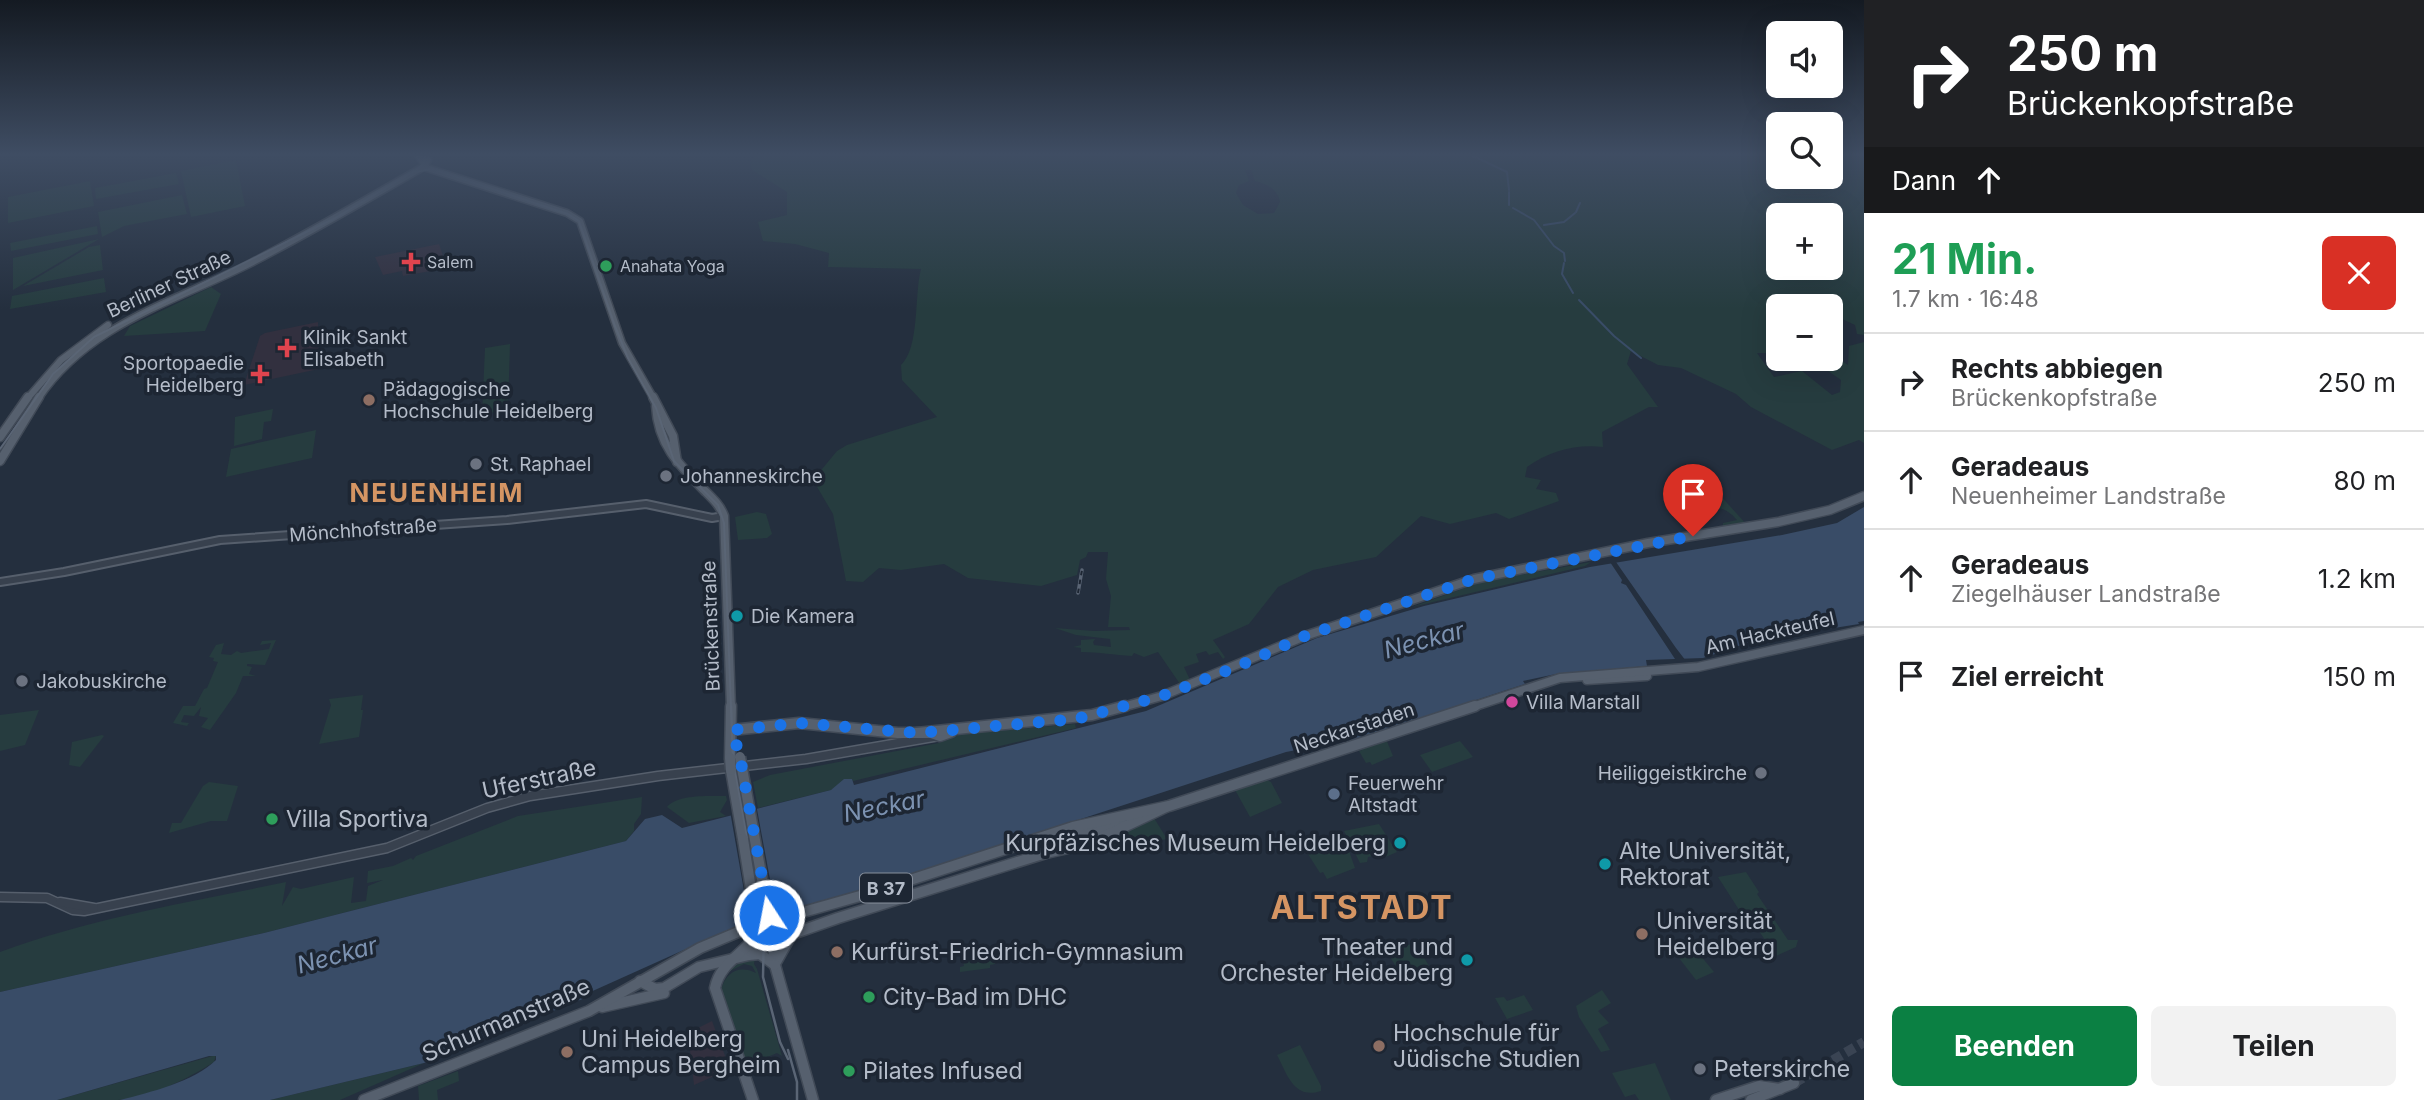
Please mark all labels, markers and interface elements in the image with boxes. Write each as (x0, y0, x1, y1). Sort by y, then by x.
map controls (1766, 21, 1843, 371)
button: sound (1766, 21, 1843, 98)
text: 250 m (2007, 24, 2159, 83)
icon: right (1892, 28, 1983, 119)
text: Brückenkopfstraße (2007, 84, 2294, 123)
button: search (1766, 112, 1843, 189)
icon: ahead (1970, 161, 2008, 199)
text: Dann (1892, 165, 1956, 196)
button: + (1766, 203, 1843, 280)
text: 21 Min. (1892, 233, 2037, 284)
button: close (2322, 236, 2396, 310)
street label: Berliner Straße (103, 245, 235, 323)
marker: Salem (401, 252, 421, 272)
place label: Salem (427, 252, 473, 272)
place label: Anahata Yoga (620, 256, 725, 276)
marker: Anahata Yoga (598, 258, 614, 274)
text: 1.7 km · 16:48 (1892, 285, 2039, 313)
button: − (1766, 294, 1843, 371)
place label: Klinik Sankt Elisabeth (303, 326, 407, 371)
marker: Klinik Sankt Elisabeth (277, 338, 297, 358)
place label: Sportopaedie Heidelberg (123, 352, 244, 397)
text: Rechts abbiegen (1951, 353, 2163, 384)
icon: right (1892, 363, 1930, 401)
marker: Sportopaedie Heidelberg (250, 364, 270, 384)
text: 250 m (2318, 367, 2396, 398)
place label: Pädagogische Hochschule Heidelberg (383, 378, 593, 423)
text: Brückenkopfstraße (1951, 384, 2157, 412)
marker: Pädagogische Hochschule Heidelberg (361, 392, 377, 408)
text: Geradeaus (1951, 451, 2089, 482)
place label: St. Raphael (490, 453, 591, 476)
marker: St. Raphael (468, 456, 484, 472)
icon: ahead (1892, 461, 1930, 499)
pin (1663, 464, 1723, 536)
place label: Johanneskirche (680, 465, 823, 488)
text: 80 m (2333, 465, 2396, 496)
marker: Johanneskirche (658, 468, 674, 484)
icon: arrive (1674, 475, 1712, 513)
district label: NEUENHEIM (350, 477, 525, 508)
text: Neuenheimer Landstraße (1951, 482, 2226, 510)
street label: Mönchhofstraße (288, 513, 438, 547)
text: Geradeaus (1951, 549, 2089, 580)
icon: ahead (1892, 559, 1930, 597)
street label: Brückenstraße (697, 560, 725, 692)
text: 1.2 km (2318, 563, 2396, 594)
text: Ziegelhäuser Landstraße (1951, 580, 2221, 608)
place label: Die Kamera (751, 605, 855, 628)
street label: Am Hackteufel (1703, 607, 1837, 659)
marker: Die Kamera (729, 608, 745, 624)
water label: Neckar (1381, 615, 1468, 665)
icon: arrive (1892, 657, 1930, 695)
text: Ziel erreicht (1951, 661, 2104, 692)
text: 150 m (2323, 661, 2396, 692)
place label: Jakobuskirche (36, 670, 167, 693)
marker: Jakobuskirche (14, 673, 30, 689)
place label: Villa Marstall (1526, 691, 1640, 714)
marker: Villa Marstall (1504, 694, 1520, 710)
street label: Neckarstaden (1291, 698, 1417, 758)
street label: Uferstraße (479, 753, 599, 805)
place label: Heiliggeistkirche (1598, 762, 1747, 785)
marker: Heiliggeistkirche (1753, 765, 1769, 781)
place label: Feuerwehr Altstadt (1348, 772, 1444, 817)
water label: Neckar (841, 784, 928, 828)
marker: Feuerwehr Altstadt (1326, 786, 1342, 802)
place label: Villa Sportiva (286, 805, 428, 833)
marker: Villa Sportiva (264, 811, 280, 827)
place label: Kurpfäzisches Museum Heidelberg (1005, 829, 1386, 857)
marker: Kurpfäzisches Museum Heidelberg (1392, 835, 1408, 851)
place label: Alte Universität, Rektorat (1619, 837, 1791, 891)
marker: Alte Universität, Rektorat (1597, 856, 1613, 872)
road number: B 37 (860, 874, 912, 903)
position arrow (732, 878, 806, 952)
district label: ALTSTADT (1270, 888, 1454, 927)
place label: Universität Heidelberg (1656, 907, 1775, 961)
marker: Universität Heidelberg (1634, 926, 1650, 942)
water label: Neckar (294, 930, 381, 980)
place label: Theater und Orchester Heidelberg (1220, 933, 1453, 987)
place label: Kurfürst-Friedrich-Gymnasium (851, 938, 1184, 966)
marker: Kurfürst-Friedrich-Gymnasium (829, 944, 845, 960)
marker: Theater und Orchester Heidelberg (1459, 952, 1475, 968)
street label: Schurmanstraße (418, 972, 594, 1068)
place label: City-Bad im DHC (883, 983, 1067, 1011)
marker: City-Bad im DHC (861, 989, 877, 1005)
button: Beenden (1892, 1006, 2137, 1086)
button: Teilen (2151, 1006, 2396, 1086)
place label: Hochschule für Jüdische Studien (1393, 1019, 1581, 1073)
place label: Uni Heidelberg Campus Bergheim (581, 1025, 781, 1079)
marker: Hochschule für Jüdische Studien (1371, 1038, 1387, 1054)
marker: Uni Heidelberg Campus Bergheim (559, 1044, 575, 1060)
place label: Peterskirche (1714, 1055, 1850, 1083)
place label: Pilates Infused (863, 1057, 1023, 1085)
marker: Peterskirche (1692, 1061, 1708, 1077)
marker: Pilates Infused (841, 1063, 857, 1079)

